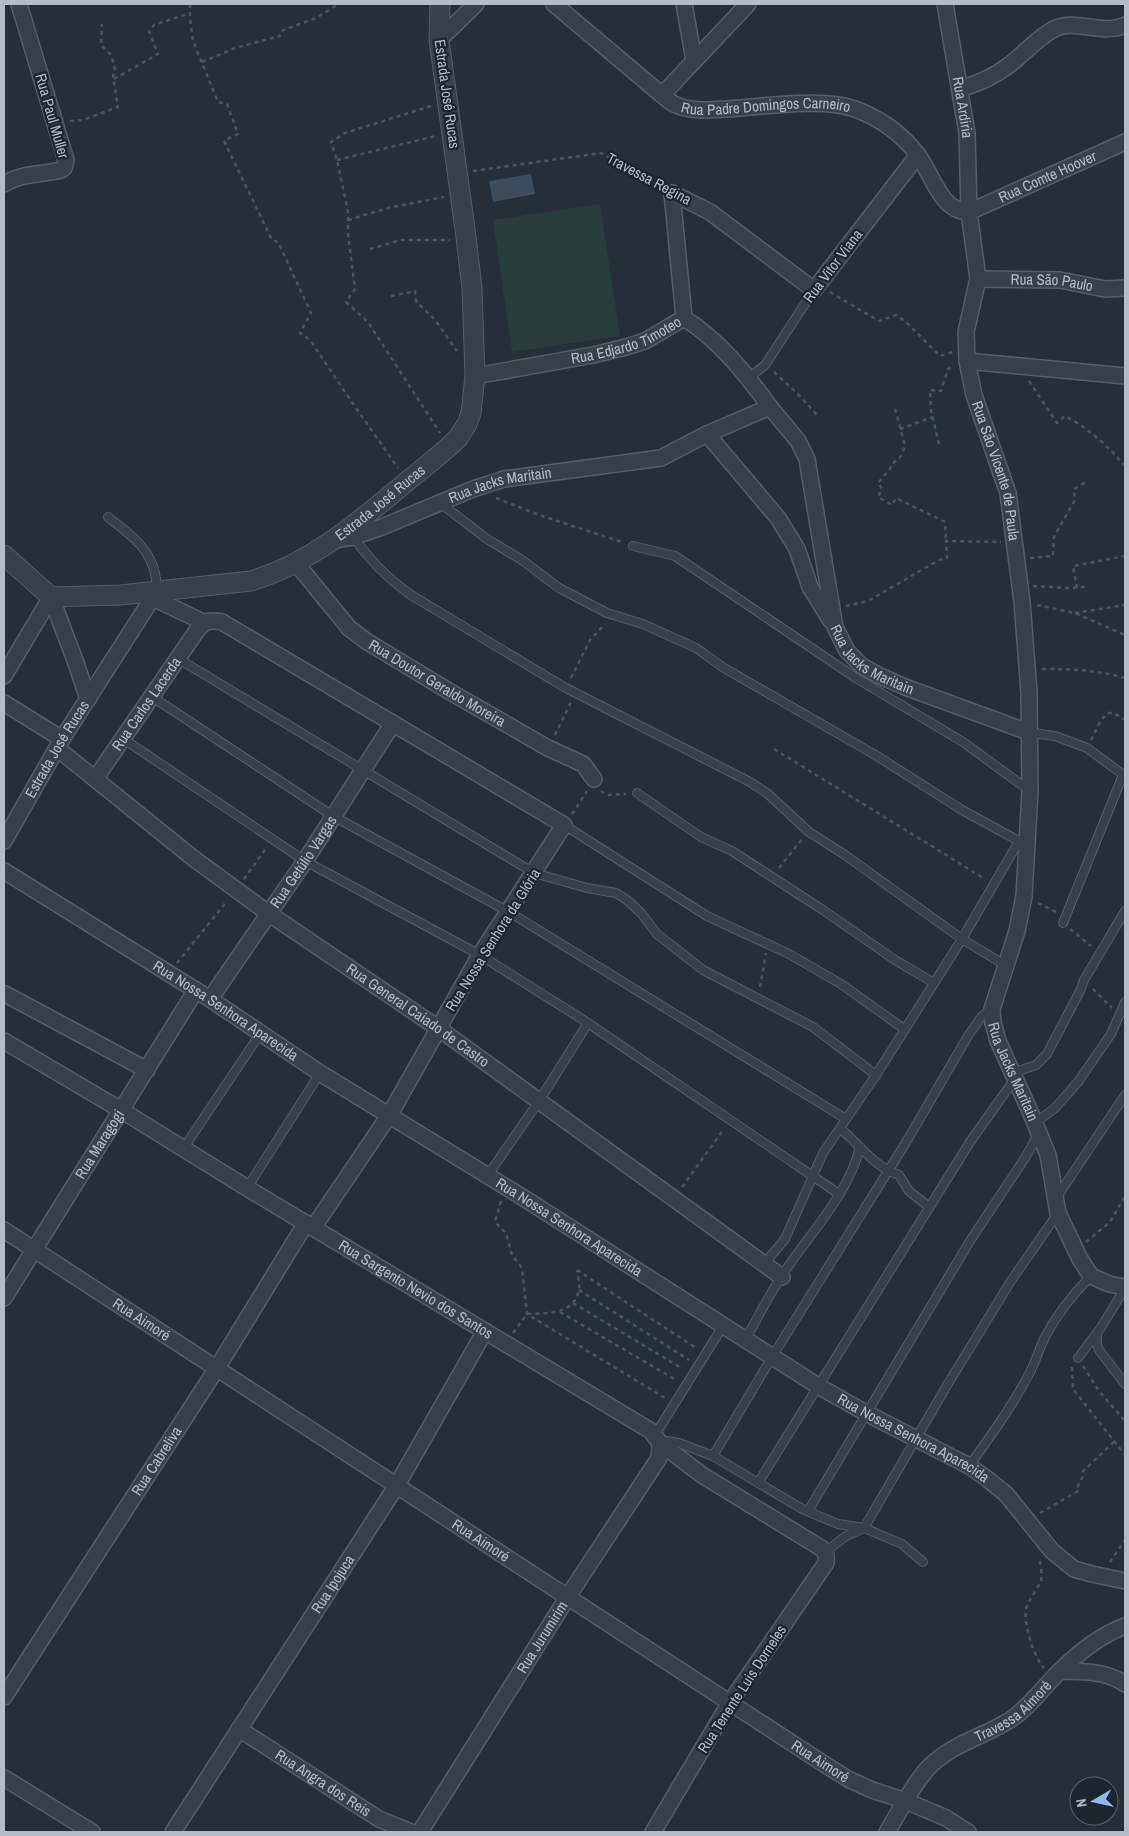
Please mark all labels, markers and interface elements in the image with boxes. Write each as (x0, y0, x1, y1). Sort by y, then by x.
street label: Estrada José Rucas (429, 38, 466, 150)
street label: Rua Paul Muller (30, 71, 75, 161)
street label: Rua Ardiria (948, 75, 978, 139)
street label: Rua Padre Domingos Carneiro (679, 92, 853, 120)
street label: Rua Comte Hoover (995, 145, 1100, 207)
street label: Travessa Regina (603, 147, 695, 210)
street label: Rua Vitor Viana (798, 224, 867, 307)
street label: Rua São Paulo (1010, 268, 1095, 296)
street label: Rua Edjardo Timoteo (569, 311, 685, 369)
street label: Rua São Vicente de Paula (967, 398, 1025, 542)
street label: Estrada José Rucas (331, 460, 429, 545)
street label: Rua Jacks Maritain (445, 462, 553, 508)
street label: Rua Jacks Maritain (825, 621, 917, 699)
street label: Rua Doutor Geraldo Moreira (365, 634, 510, 732)
street label: Rua Carlos Lacerda (106, 653, 186, 755)
street label: Estrada José Rucas (20, 696, 94, 802)
street label: Rua Getúlio Vargas (265, 811, 341, 912)
street label: Rua Nossa Senhora da Glória (440, 864, 545, 1015)
street label: Rua Nossa Senhora Aparecida (149, 955, 303, 1066)
street label: Rua General Caiado de Castro (342, 958, 494, 1072)
street label: Rua Jacks Maritain (983, 1020, 1044, 1124)
street label: Rua Maragogi (70, 1105, 129, 1183)
street label: Rua Nossa Senhora Aparecida (492, 1172, 647, 1281)
street label: Rua Sargento Nevio dos Santos (335, 1235, 497, 1344)
street label: Rua Aimoré (109, 1293, 175, 1346)
street label: Rua Nossa Senhora Aparecida (834, 1388, 994, 1487)
street label: Rua Cabreliva (126, 1422, 187, 1500)
street label: Rua Aimoré (448, 1514, 514, 1567)
street label: Rua Ipojuca (306, 1550, 359, 1617)
street label: Rua Jurumirim (511, 1597, 572, 1677)
street label: Rua Tenente Luis Dorneles (692, 1621, 791, 1757)
street label: Travessa Aimoré (971, 1675, 1056, 1747)
street label: Rua Aimoré (788, 1735, 854, 1787)
street label: Rua Angra dos Reis (271, 1744, 375, 1821)
north arrow (1069, 1776, 1119, 1826)
text: N (1072, 1798, 1091, 1809)

